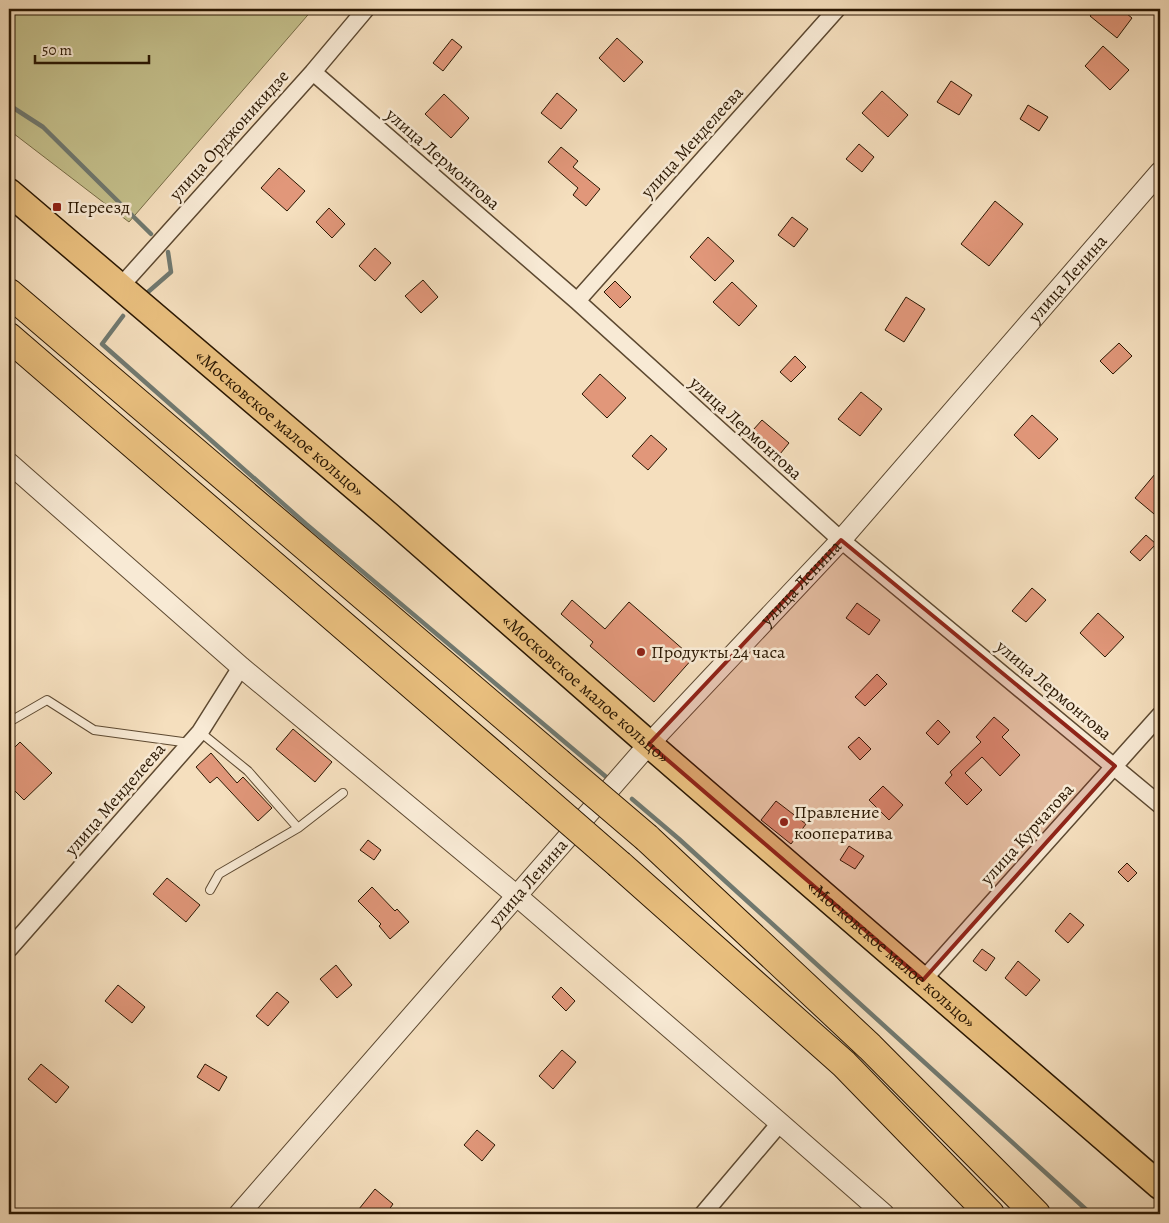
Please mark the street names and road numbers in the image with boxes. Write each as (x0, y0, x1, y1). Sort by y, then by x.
street label: улица Орджоникидзе (163, 64, 294, 206)
street label: улица Менделеева (635, 81, 749, 204)
street label: улица Лермонтова (380, 102, 506, 216)
street label: улица Ленина (1022, 229, 1113, 328)
street label: «Московское малое кольцо» (190, 344, 370, 502)
street label: улица Лермонтова (684, 370, 808, 486)
street label: улица Ленина (754, 534, 847, 631)
street label: «Московское малое кольцо» (497, 608, 675, 769)
street label: улица Лермонтова (990, 634, 1117, 746)
street label: улица Менделеева (59, 737, 171, 861)
street label: улица Курчатова (974, 778, 1080, 891)
street label: улица Ленина (483, 833, 574, 932)
street label: «Московское малое кольцо» (802, 874, 981, 1034)

